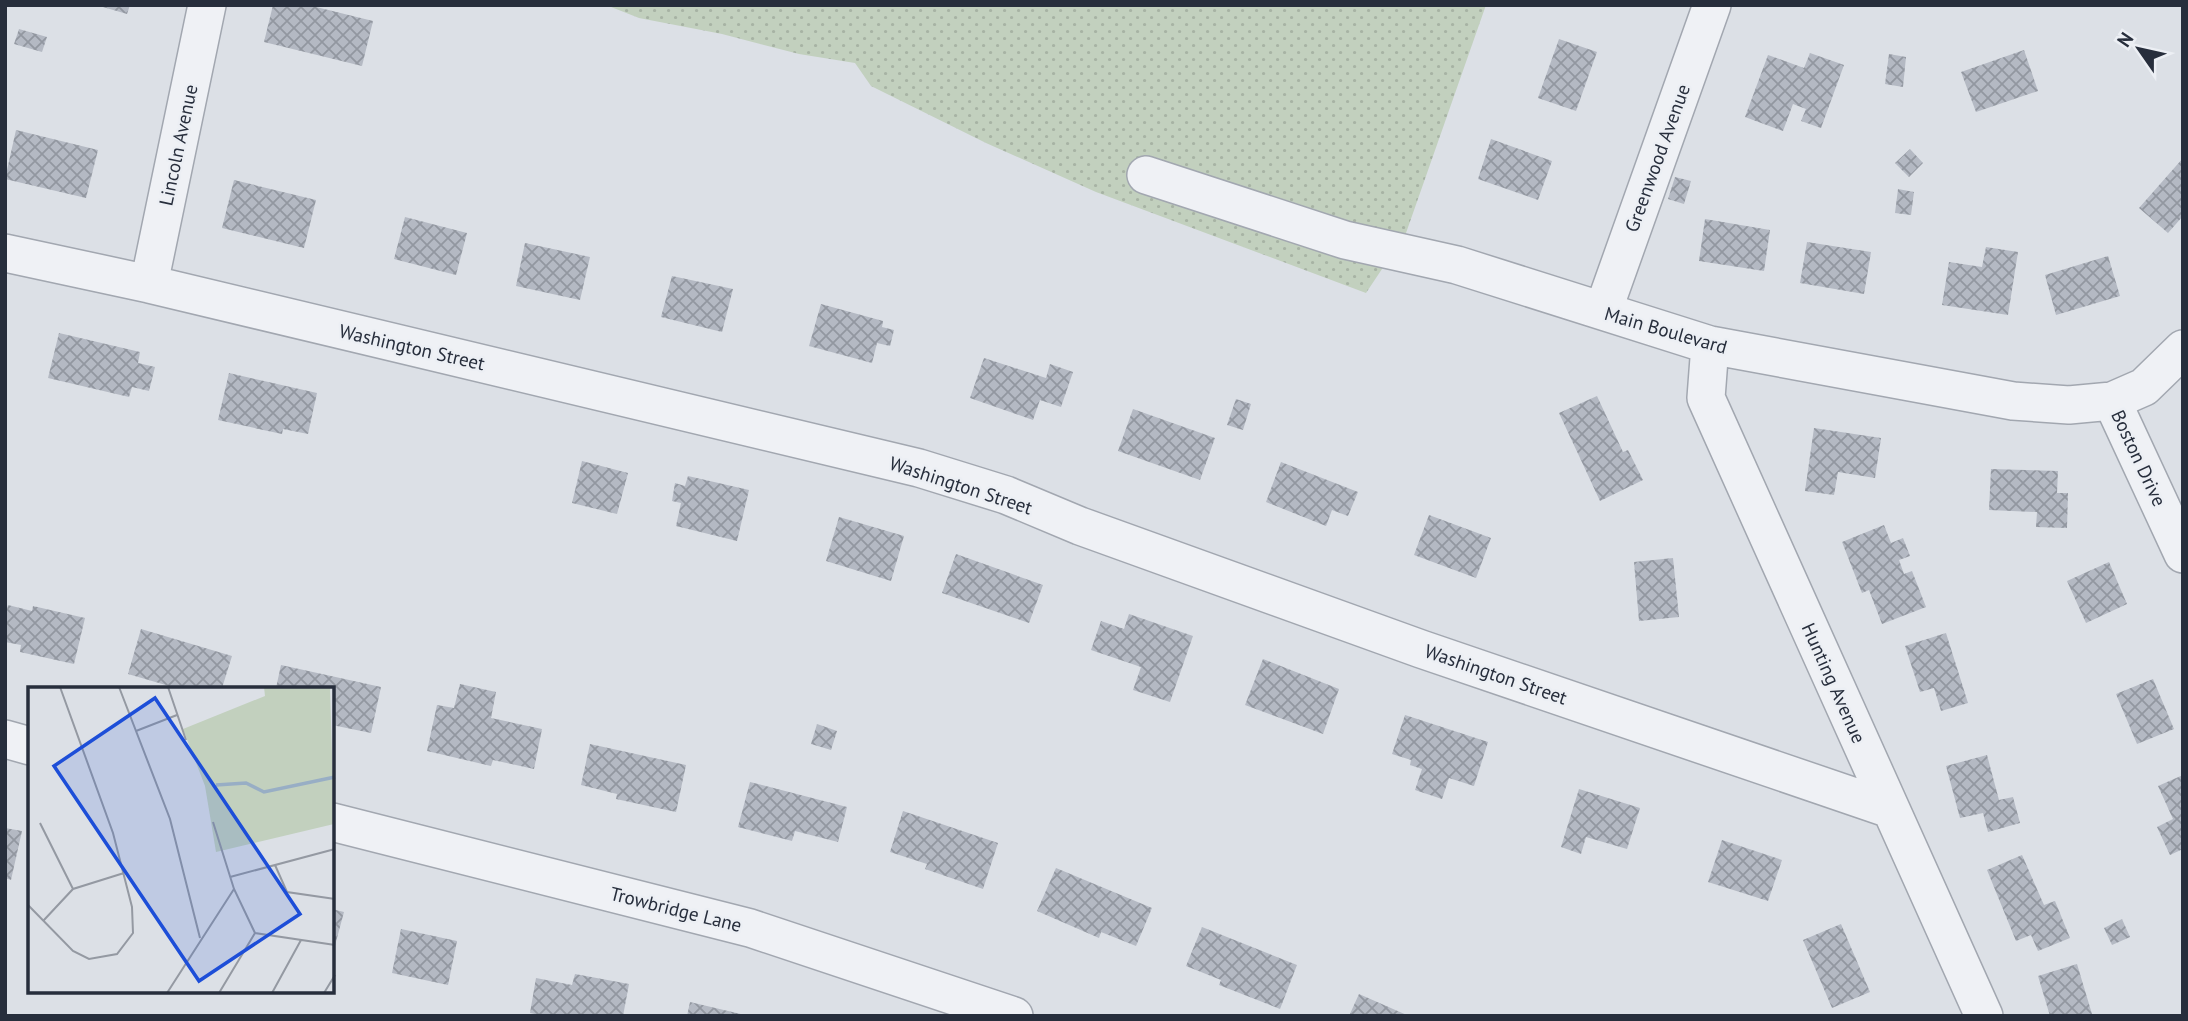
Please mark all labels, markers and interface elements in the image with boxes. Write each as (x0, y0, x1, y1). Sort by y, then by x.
north arrow (2104, 14, 2174, 84)
text: N (2111, 28, 2138, 51)
street label: Greenwood Avenue (1619, 81, 1695, 235)
street label: Lincoln Avenue (153, 82, 203, 208)
street label: Main Boulevard (1602, 301, 1730, 359)
street label: Washington Street (337, 319, 488, 376)
street label: Boston Drive (2106, 406, 2172, 510)
street label: Washington Street (886, 451, 1036, 520)
street label: Hunting Avenue (1797, 619, 1871, 747)
street label: Washington Street (1422, 638, 1571, 710)
inset map (28, 687, 334, 993)
street label: Trowbridge Lane (608, 881, 744, 937)

